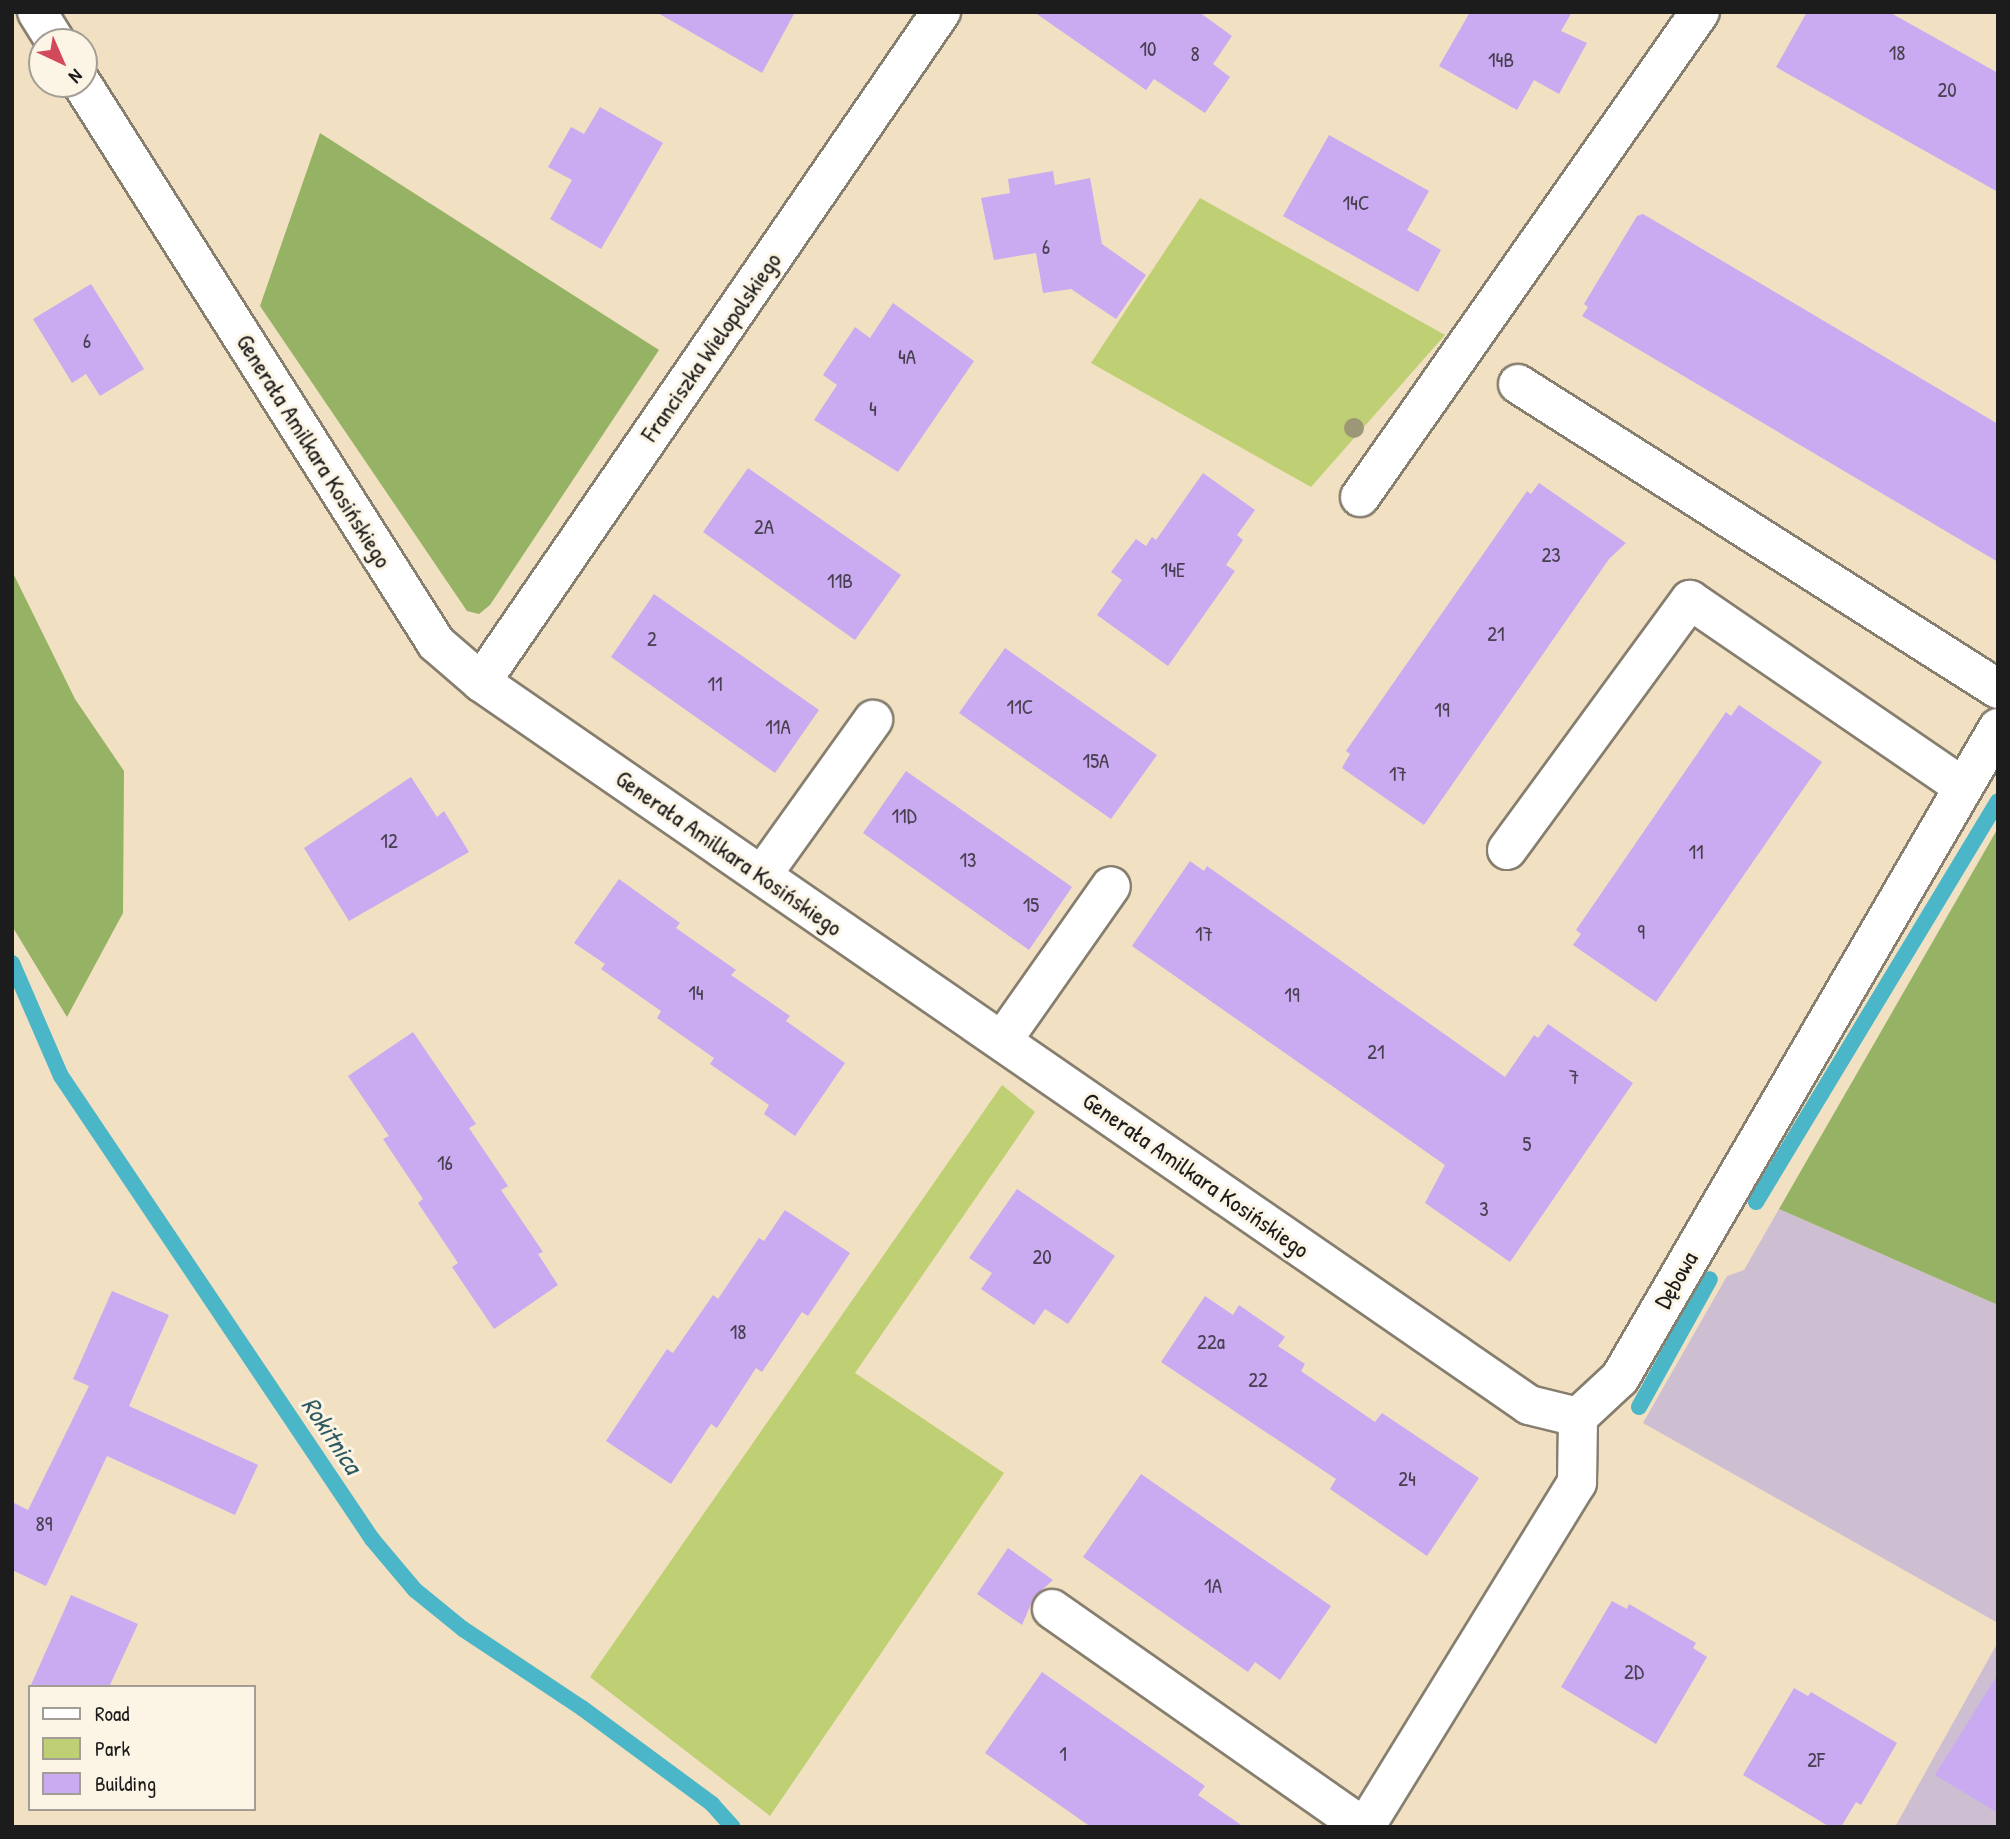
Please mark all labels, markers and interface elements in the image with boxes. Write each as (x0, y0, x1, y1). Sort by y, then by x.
north arrow (28, 28, 98, 98)
house number: 10 (1139, 36, 1157, 62)
house number: 18 (1889, 40, 1905, 66)
house number: 8 (1190, 41, 1200, 67)
house number: 14B (1488, 47, 1514, 73)
text: N (64, 64, 89, 90)
house number: 20 (1937, 77, 1957, 103)
house number: 14C (1342, 190, 1370, 216)
house number: 6 (1042, 234, 1050, 260)
street label: Franciszka Wielopolskiego (635, 247, 787, 447)
house number: 6 (83, 328, 91, 354)
street label: Generała Amilkara Kosińskiego (230, 329, 398, 573)
house number: 4A (898, 344, 916, 370)
house number: 4 (869, 396, 877, 422)
house number: 2A (754, 514, 774, 540)
house number: 23 (1541, 542, 1561, 568)
house number: 14E (1161, 557, 1185, 583)
house number: 11B (827, 568, 853, 594)
house number: 21 (1487, 621, 1505, 647)
house number: 2 (647, 626, 657, 652)
house number: 11 (707, 671, 723, 697)
house number: 11C (1007, 694, 1033, 720)
house number: 19 (1434, 697, 1450, 723)
house number: 11A (765, 714, 791, 740)
house number: 15A (1083, 748, 1109, 774)
house number: 17 (1389, 761, 1407, 787)
street label: Generała Amilkara Kosińskiego (610, 764, 848, 942)
house number: 11D (891, 803, 917, 829)
house number: 12 (380, 828, 398, 854)
house number: 11 (1688, 839, 1704, 865)
house number: 13 (959, 847, 977, 873)
house number: 15 (1023, 892, 1039, 918)
house number: 9 (1637, 919, 1645, 945)
house number: 17 (1195, 921, 1213, 947)
house number: 14 (688, 980, 704, 1006)
house number: 19 (1284, 982, 1300, 1008)
house number: 21 (1367, 1039, 1385, 1065)
house number: 7 (1569, 1064, 1579, 1090)
street label: Generała Amilkara Kosińskiego (1077, 1086, 1315, 1264)
house number: 5 (1523, 1131, 1531, 1157)
house number: 16 (437, 1150, 453, 1176)
house number: 3 (1479, 1196, 1489, 1222)
house number: 20 (1032, 1244, 1052, 1270)
street label: Dębowa (1648, 1246, 1704, 1314)
house number: 18 (730, 1319, 746, 1345)
house number: 22a (1197, 1329, 1225, 1355)
house number: 22 (1248, 1367, 1268, 1393)
water label: Rokitnica (295, 1391, 369, 1479)
house number: 24 (1398, 1466, 1416, 1492)
house number: 89 (36, 1511, 52, 1537)
house number: 1A (1204, 1573, 1222, 1599)
house number: 2D (1624, 1659, 1644, 1685)
legend (28, 1685, 256, 1811)
text: Road (95, 1699, 129, 1728)
text: Park (95, 1734, 130, 1763)
house number: 1 (1059, 1741, 1067, 1767)
house number: 2F (1807, 1747, 1825, 1773)
text: Building (95, 1769, 156, 1798)

